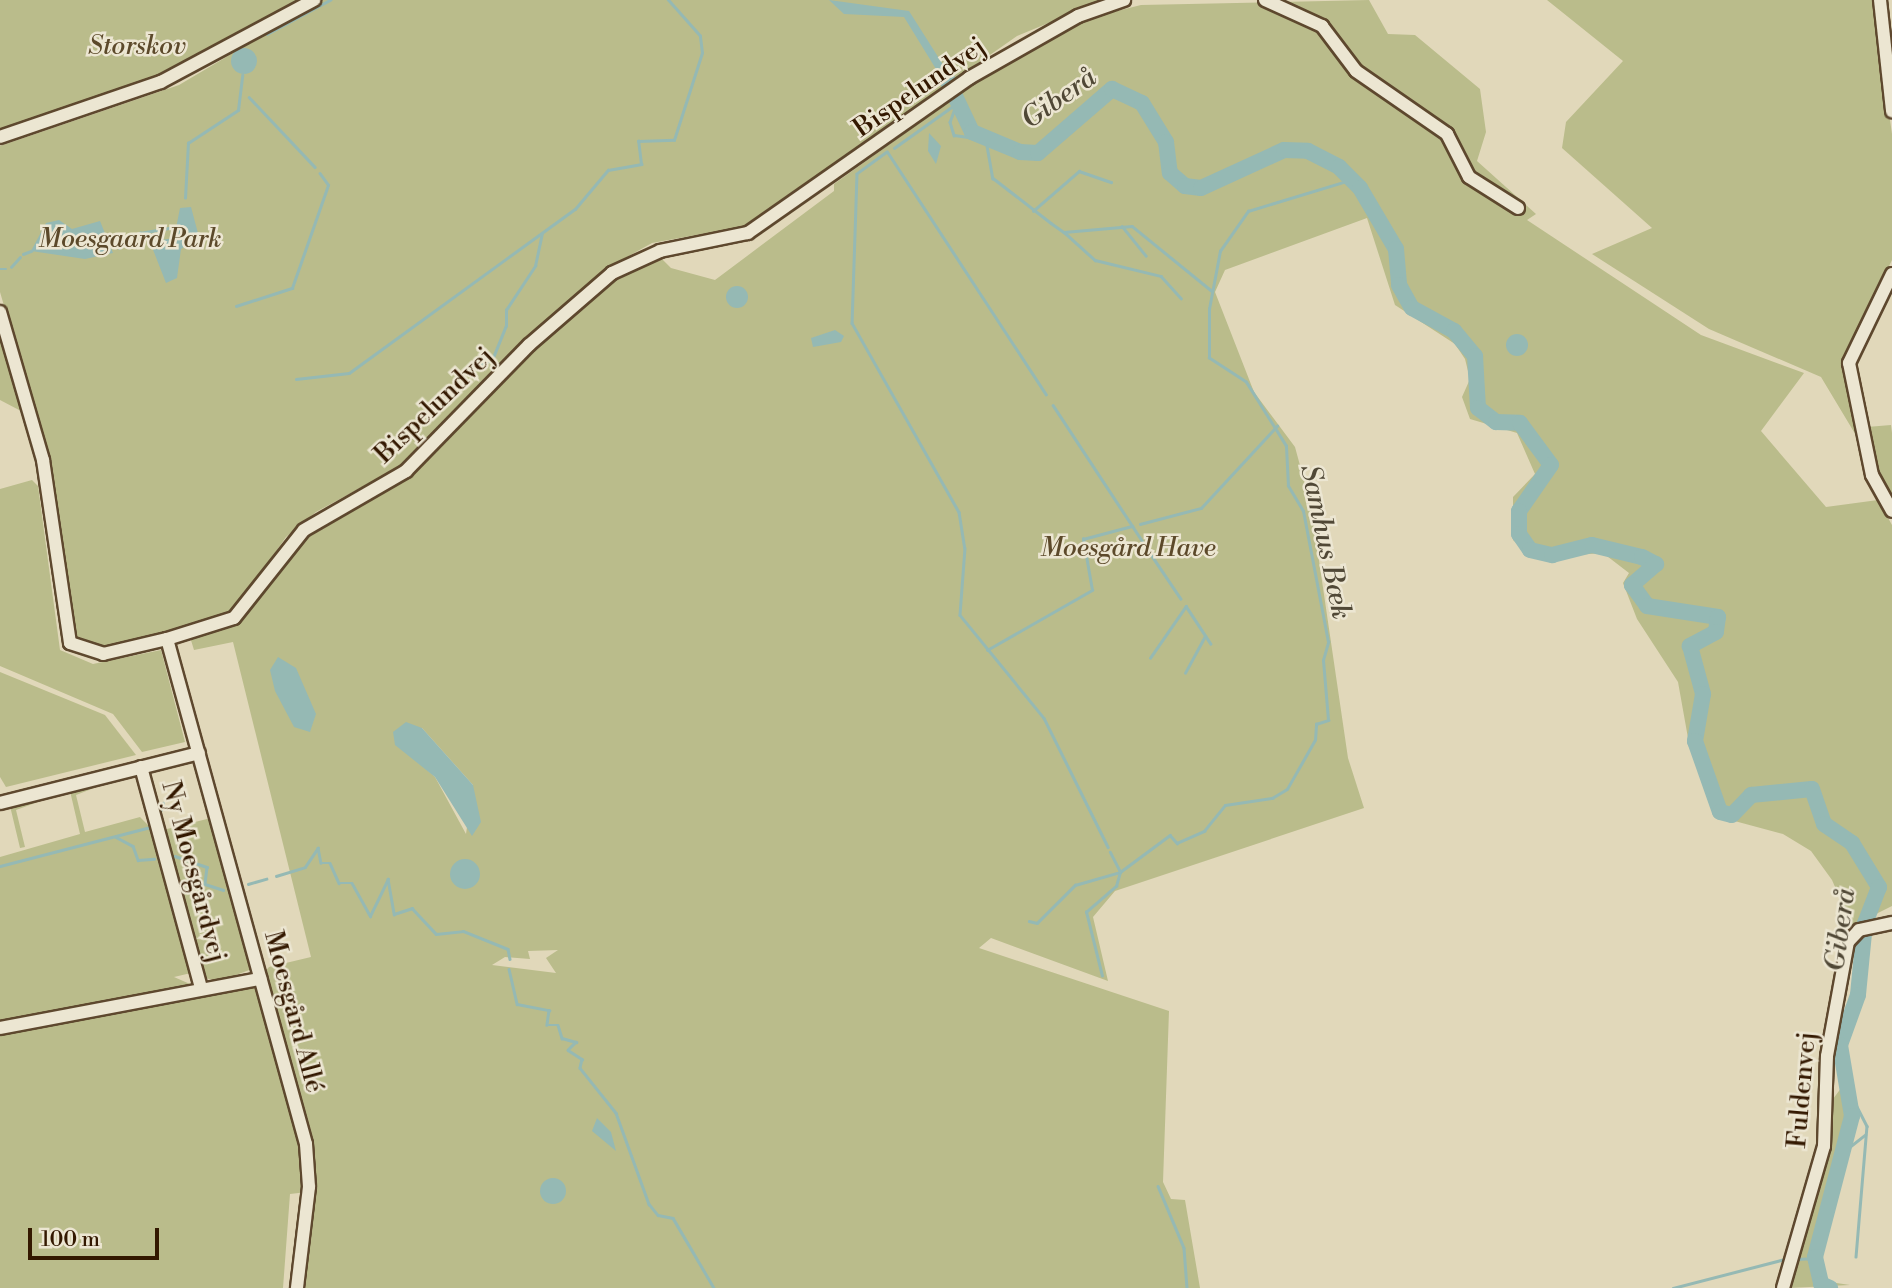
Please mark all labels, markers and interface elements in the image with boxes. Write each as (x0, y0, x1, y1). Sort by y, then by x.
park label: Storskov (88, 31, 186, 63)
street label: Bispelundvej (848, 31, 992, 145)
water label: Giberå (1015, 61, 1103, 137)
park label: Moesgaard Park (38, 224, 222, 256)
street label: Bispelundvej (369, 341, 501, 471)
water label: Samhus Bæk (1292, 462, 1358, 622)
park label: Moesgård Have (1040, 533, 1216, 565)
street label: Ny Moesgårdvej (154, 778, 232, 966)
water label: Giberå (1819, 886, 1863, 974)
street label: Moesgård Allé (256, 928, 330, 1096)
street label: Fuldenvej (1782, 1030, 1824, 1150)
scale bar (32, 1214, 163, 1258)
text: 100 m (41, 1227, 100, 1253)

